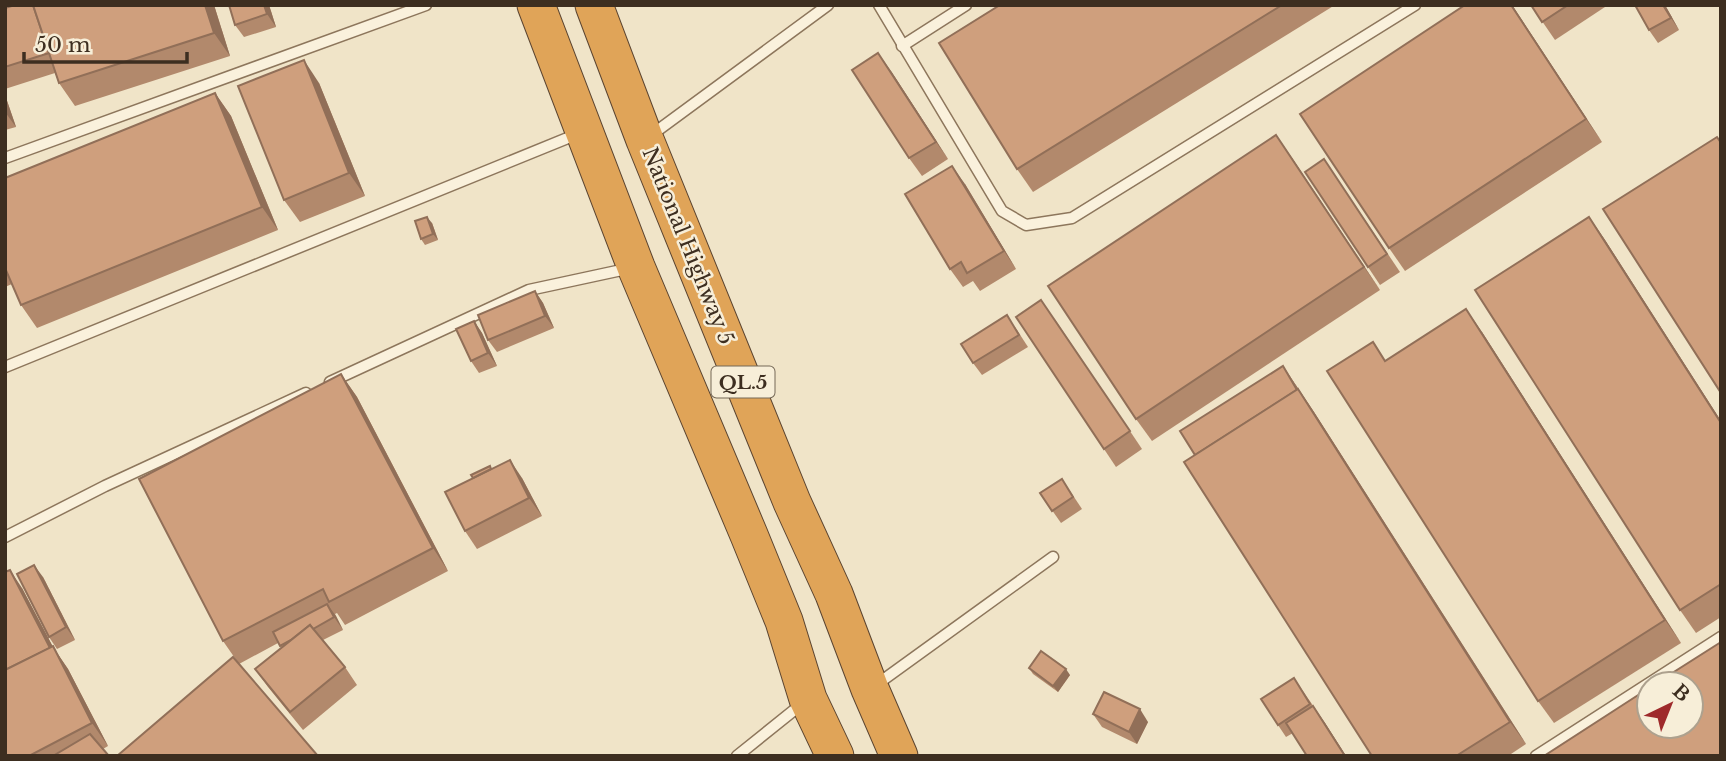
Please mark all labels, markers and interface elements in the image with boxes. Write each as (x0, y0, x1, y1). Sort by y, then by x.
scale bar (24, 21, 187, 65)
text: 50 m (35, 32, 91, 58)
street label: National Highway 5 (637, 144, 739, 348)
road number: QL.5 (712, 366, 774, 398)
north arrow (1635, 670, 1705, 740)
text: B (1668, 679, 1695, 707)

